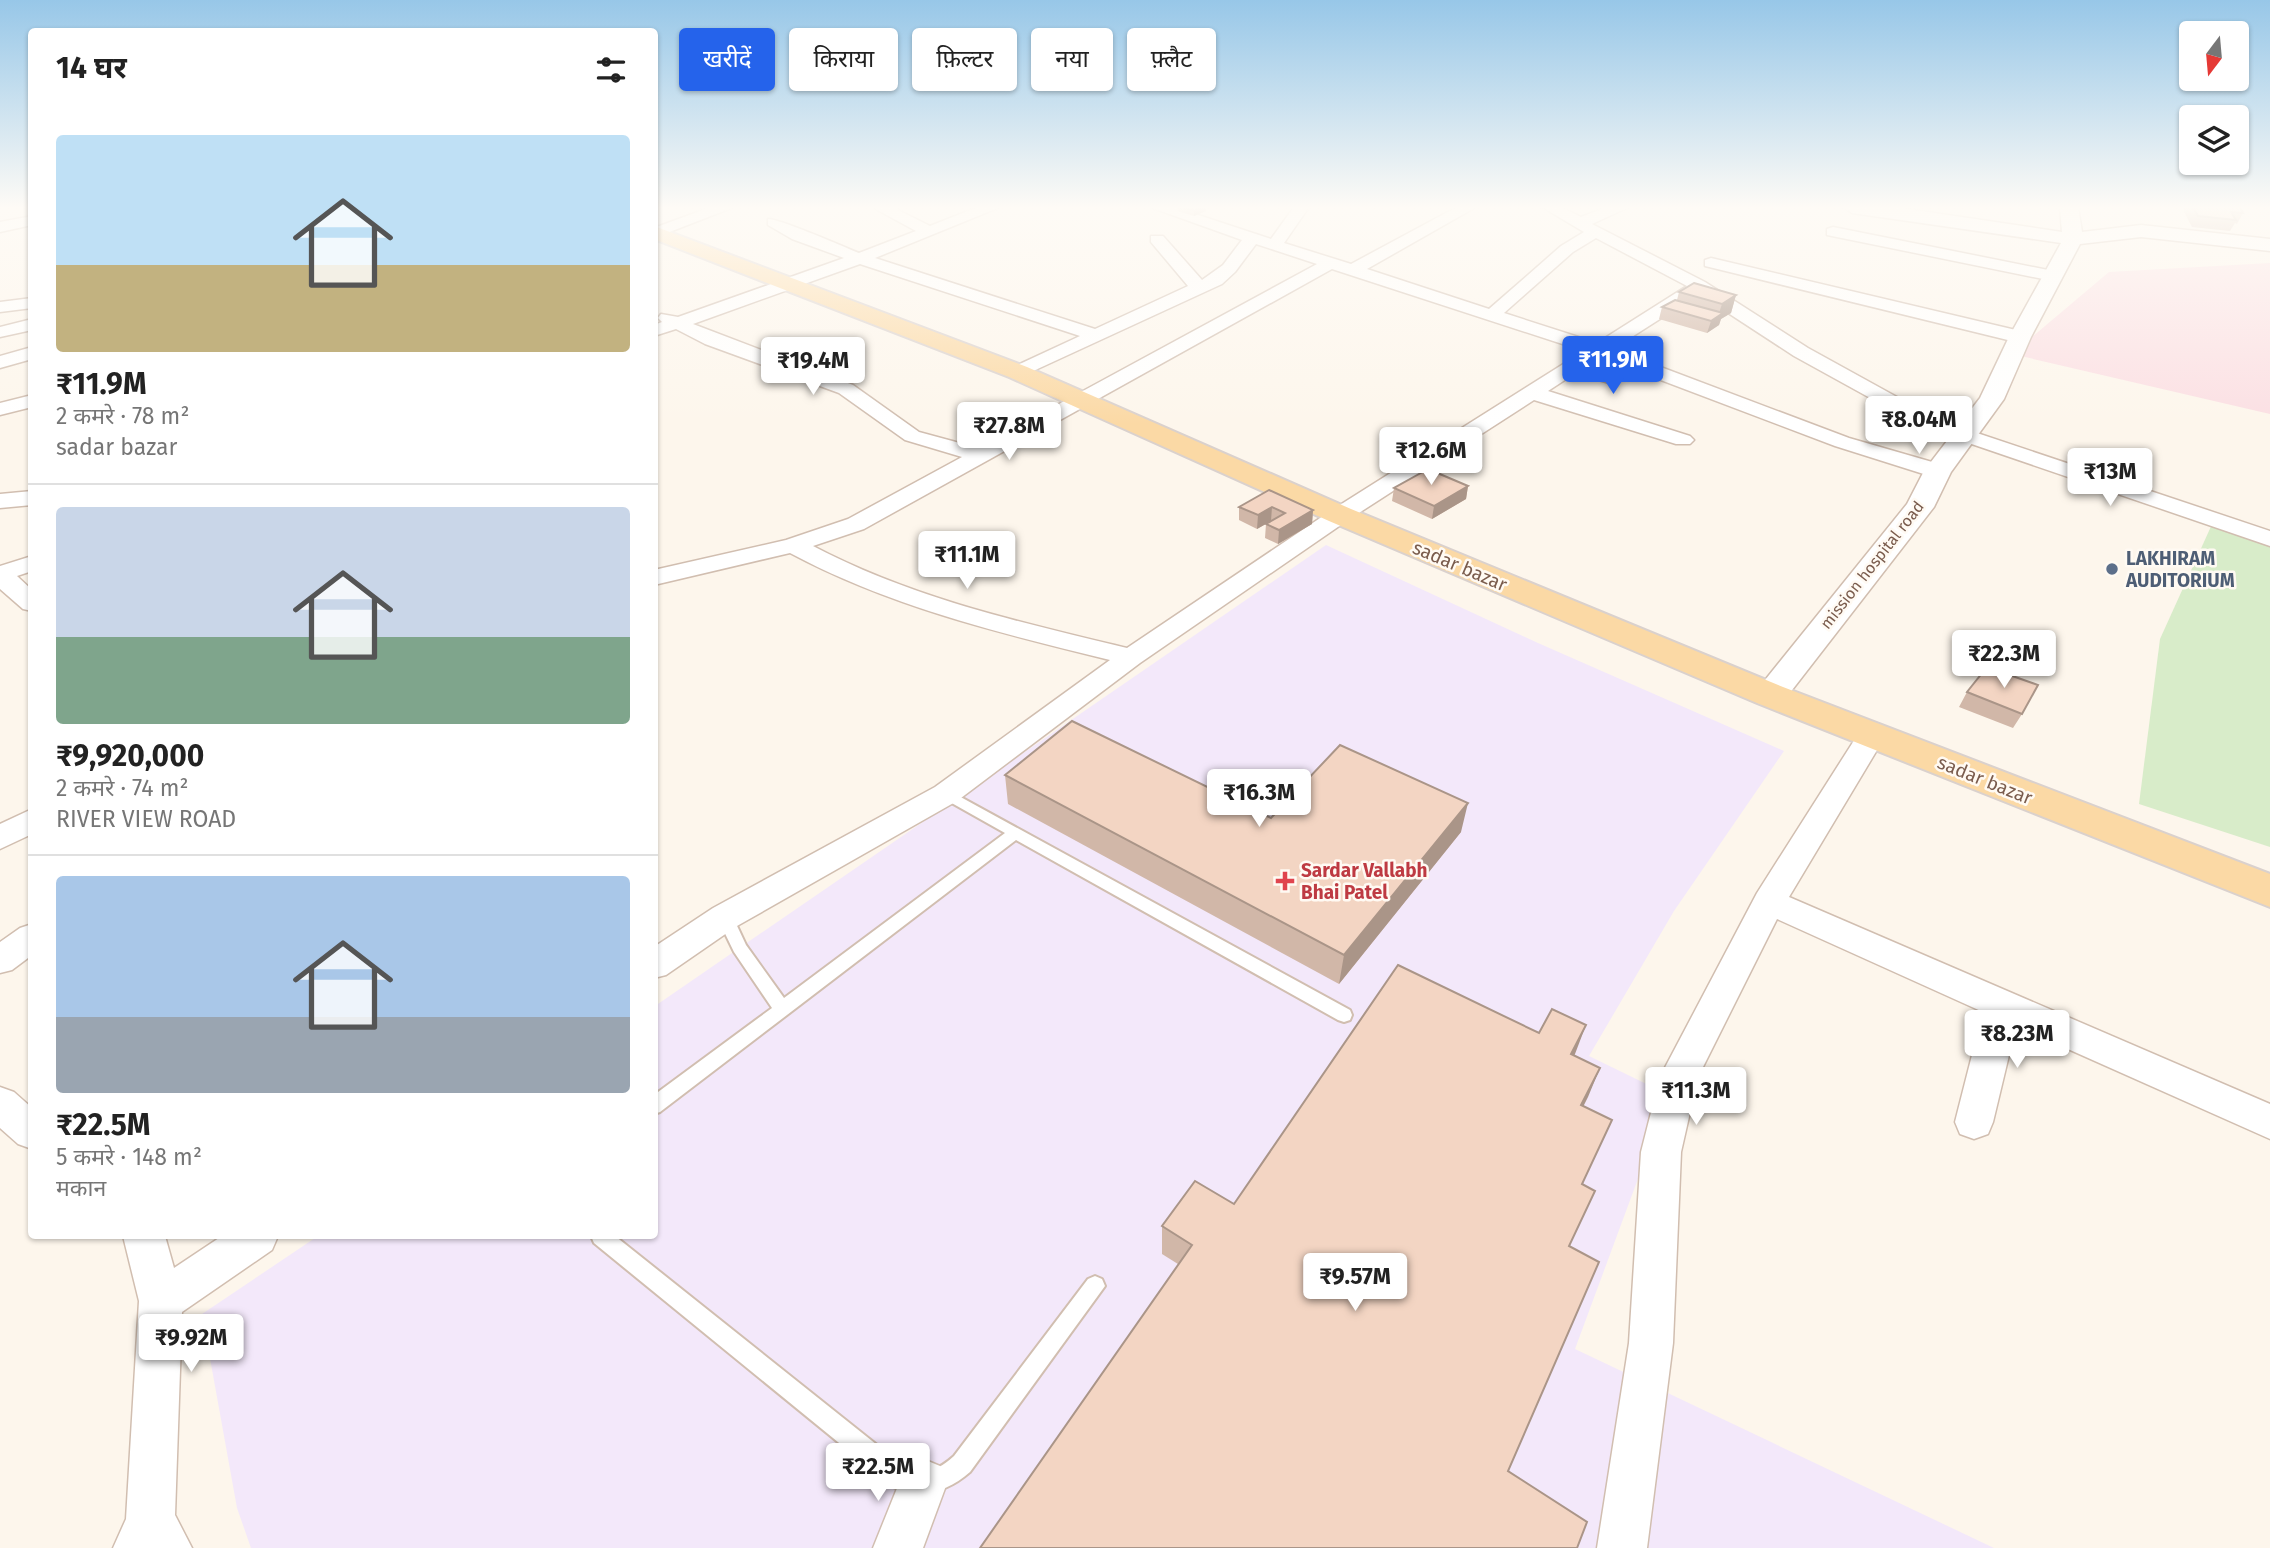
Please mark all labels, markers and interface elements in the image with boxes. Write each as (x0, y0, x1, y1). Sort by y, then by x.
north arrow (2179, 21, 2249, 91)
map controls (2179, 21, 2249, 175)
chip: खरीदें (679, 28, 775, 91)
chip: किराया (789, 28, 898, 91)
chip: फ़िल्टर (912, 28, 1017, 91)
chip: नया (1031, 28, 1113, 91)
chip: फ़्लैट (1127, 28, 1216, 91)
text: 14 घर (56, 50, 127, 86)
icon: filters (592, 51, 630, 89)
button: layers (2179, 105, 2249, 175)
icon: home (280, 180, 406, 306)
pin: ₹11.9M (1556, 336, 1670, 396)
pin: ₹19.4M (756, 338, 870, 397)
text: ₹11.9M (1578, 345, 1648, 373)
text: ₹19.4M (777, 346, 849, 374)
text: ₹11.9M (56, 366, 146, 402)
pin: ₹8.04M (1862, 396, 1976, 456)
text: 2 कमरे · 78 m² (56, 402, 189, 430)
pin: ₹27.8M (952, 402, 1066, 462)
text: ₹8.04M (1881, 405, 1957, 433)
text: ₹27.8M (973, 411, 1045, 439)
pin: ₹12.6M (1374, 428, 1488, 487)
text: sadar bazar (56, 433, 177, 461)
text: ₹12.6M (1395, 436, 1467, 464)
pin: ₹13M (2069, 448, 2151, 508)
text: ₹13M (2083, 457, 2137, 485)
street label: mission hospital road (1816, 497, 1928, 633)
pin: ₹11.1M (910, 532, 1024, 591)
street label: sadar bazar (1409, 536, 1511, 596)
text: ₹11.1M (934, 540, 1000, 568)
place label: LAKHIRAM AUDITORIUM (2125, 547, 2235, 592)
icon: home (280, 552, 406, 678)
marker: LAKHIRAM AUDITORIUM (2104, 561, 2120, 577)
pin: ₹22.3M (1947, 630, 2061, 690)
text: ₹22.3M (1968, 639, 2040, 667)
text: ₹9,920,000 (56, 738, 204, 774)
street label: sadar bazar (1934, 751, 2036, 810)
pin: ₹16.3M (1202, 770, 1316, 829)
text: 2 कमरे · 74 m² (56, 774, 188, 802)
text: ₹16.3M (1223, 778, 1295, 806)
text: RIVER VIEW ROAD (56, 805, 236, 833)
place label: Sardar Vallabh Bhai Patel (1301, 859, 1427, 904)
marker: Sardar Vallabh Bhai Patel (1275, 871, 1295, 891)
icon: home (280, 922, 406, 1048)
pin: ₹8.23M (1960, 1010, 2074, 1070)
text: ₹8.23M (1981, 1019, 2053, 1047)
pin: ₹11.3M (1639, 1068, 1753, 1127)
text: ₹11.3M (1661, 1076, 1731, 1104)
text: ₹22.5M (56, 1107, 150, 1143)
text: 5 कमरे · 148 m² (56, 1143, 202, 1171)
text: मकान (56, 1174, 106, 1202)
pin: ₹9.57M (1298, 1254, 1412, 1313)
text: ₹9.57M (1319, 1262, 1391, 1290)
pin: ₹9.92M (134, 1314, 248, 1374)
text: ₹9.92M (155, 1323, 227, 1351)
pin: ₹22.5M (821, 1444, 935, 1503)
text: ₹22.5M (842, 1452, 914, 1480)

